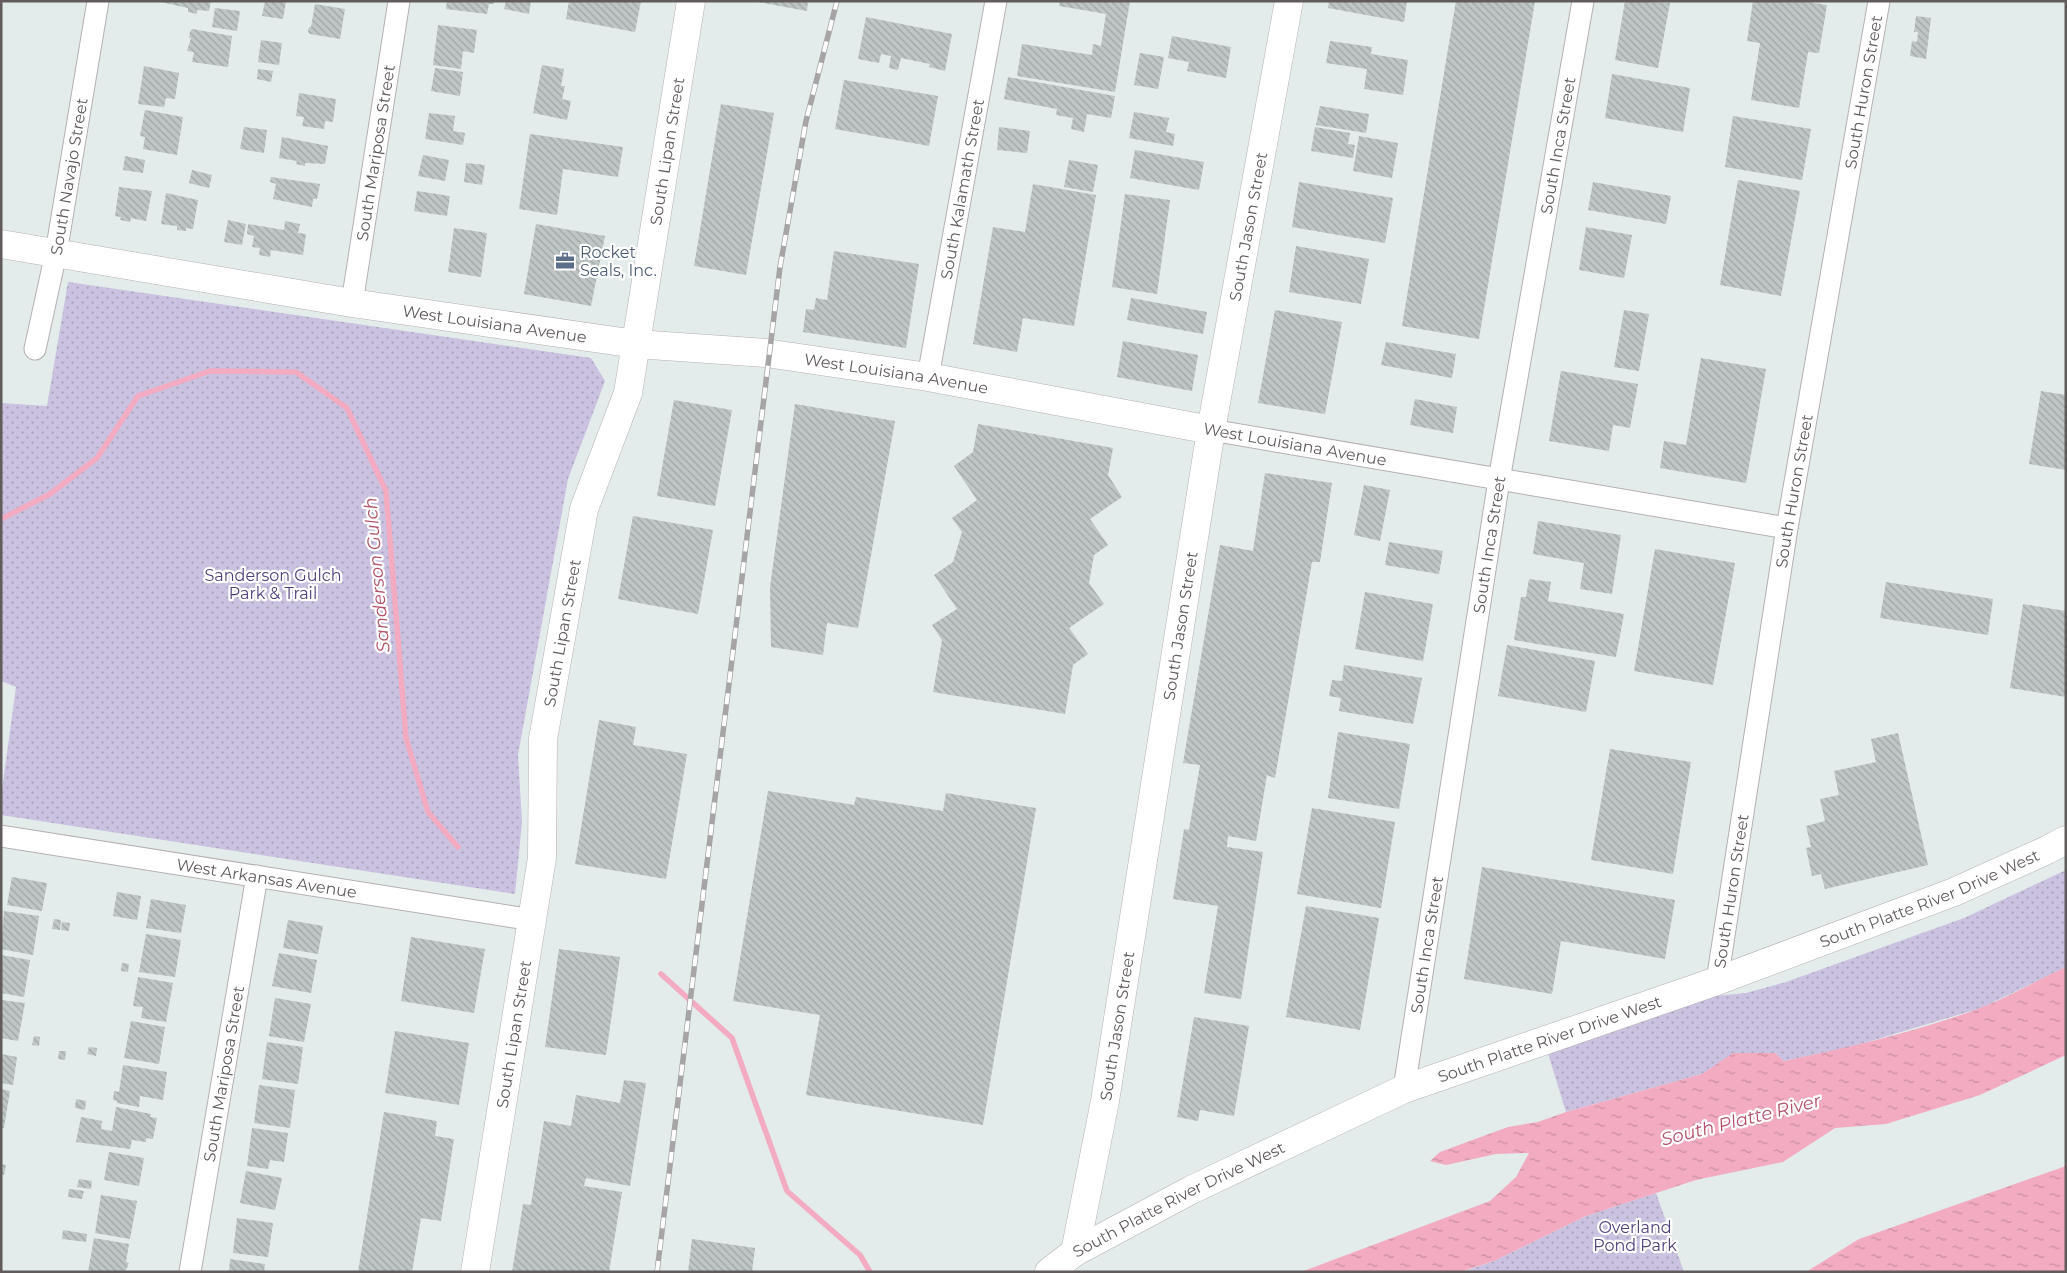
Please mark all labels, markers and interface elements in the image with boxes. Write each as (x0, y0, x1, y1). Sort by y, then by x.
street label: South Huron Street (1841, 13, 1886, 170)
street label: South Mariposa Street (353, 63, 399, 242)
street label: South Lipan Street (646, 75, 689, 227)
street label: South Inca Street (1537, 75, 1580, 216)
street label: South Navajo Street (47, 96, 92, 257)
street label: South Kalamath Street (937, 97, 988, 281)
street label: South Jason Street (1226, 150, 1271, 303)
place label: Rocket Seals, Inc. (580, 243, 657, 280)
office icon: Rocket Seals, Inc. (554, 250, 576, 272)
street label: West Louisiana Avenue (401, 301, 588, 347)
street label: West Louisiana Avenue (803, 350, 990, 398)
street label: South Huron Street (1772, 412, 1817, 569)
street label: West Louisiana Avenue (1202, 419, 1388, 470)
street label: South Inca Street (1469, 474, 1510, 615)
water label: Sanderson Gulch (359, 497, 395, 653)
street label: South Jason Street (1159, 549, 1202, 702)
street label: South Lipan Street (540, 557, 585, 708)
park label: Sanderson Gulch Park & Trail (205, 566, 341, 603)
street label: South Huron Street (1710, 812, 1753, 970)
street label: South Platte River Drive West (1817, 846, 2043, 952)
street label: West Arkansas Avenue (175, 855, 358, 902)
street label: South Inca Street (1407, 874, 1447, 1015)
street label: South Jason Street (1096, 949, 1139, 1102)
street label: South Lipan Street (493, 958, 535, 1110)
street label: South Mariposa Street (200, 984, 248, 1163)
street label: South Platte River Drive West (1435, 992, 1665, 1087)
water label: South Platte River (1659, 1089, 1824, 1150)
street label: South Platte River Drive West (1069, 1138, 1288, 1262)
park label: Overland Pond Park (1593, 1218, 1677, 1255)

